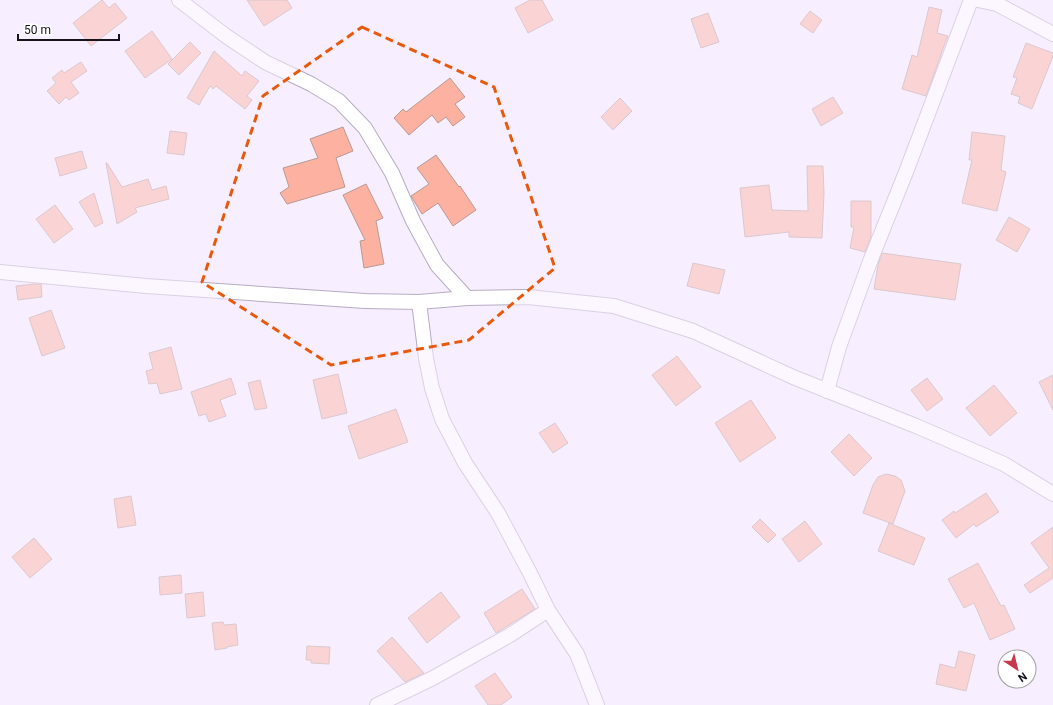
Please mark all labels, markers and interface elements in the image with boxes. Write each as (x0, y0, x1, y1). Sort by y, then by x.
scale bar (18, 16, 119, 42)
text: 50 m (24, 23, 51, 37)
north arrow (997, 649, 1037, 689)
text: N (1015, 669, 1029, 684)

